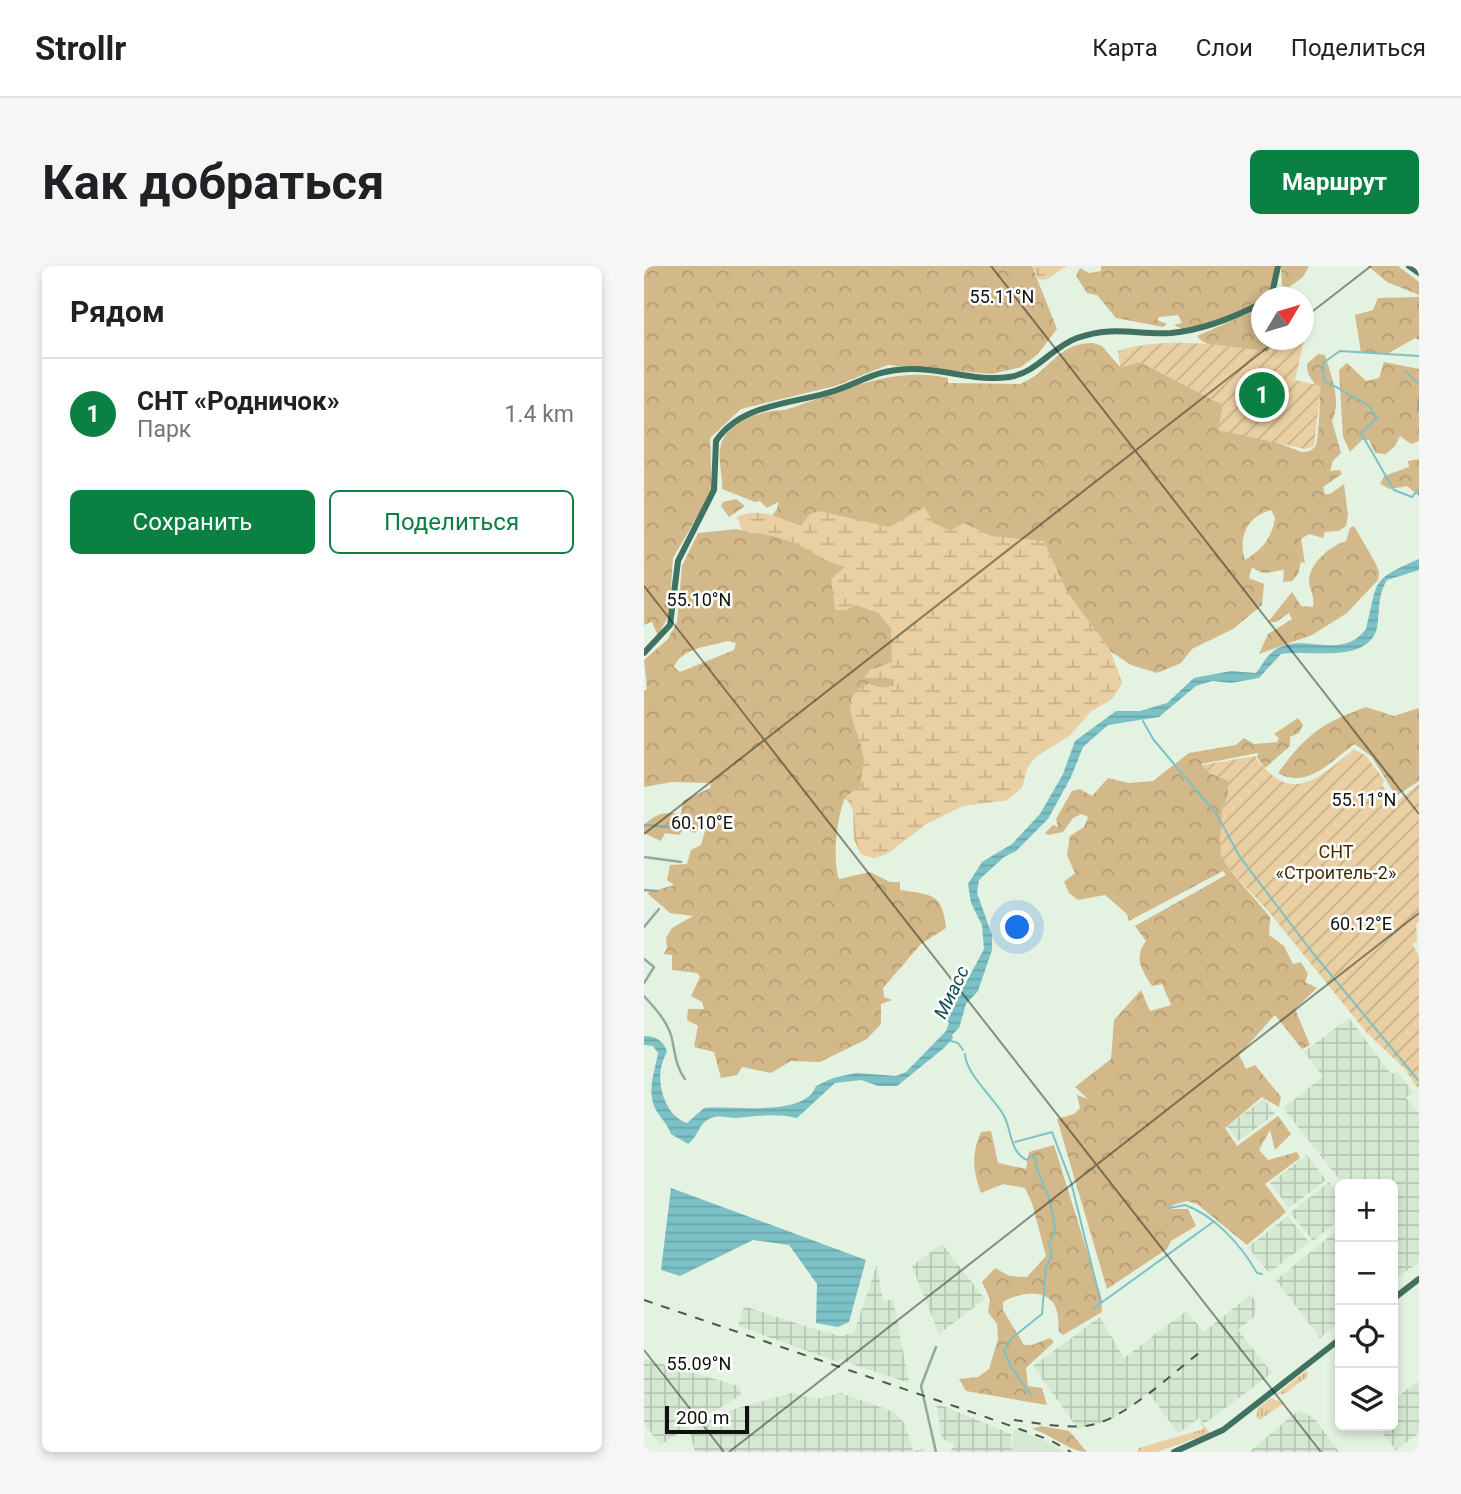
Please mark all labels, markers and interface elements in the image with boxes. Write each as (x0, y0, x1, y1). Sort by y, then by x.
text: Strollr (35, 29, 126, 68)
text: Карта (1092, 34, 1158, 62)
text: Слои (1196, 34, 1253, 62)
text: Поделиться (1291, 34, 1426, 62)
button: Маршрут (1250, 150, 1419, 214)
text: Как добраться (42, 154, 384, 211)
text: 55.11°N (970, 286, 1034, 307)
north arrow (1251, 287, 1314, 350)
text: Рядом (70, 294, 165, 329)
pin: 1 (1239, 369, 1285, 421)
text: СНТ «Родничок» (137, 386, 340, 416)
text: 1 (86, 401, 100, 428)
text: 1.4 km (505, 401, 574, 428)
text: Парк (137, 416, 191, 443)
button: Сохранить (70, 490, 315, 554)
button: Поделиться (329, 490, 574, 554)
text: 55.10°N (667, 589, 731, 610)
text: 55.11°N (1332, 789, 1396, 810)
text: 60.10°E (671, 812, 733, 833)
park label: СНТ «Строитель-2» (1276, 841, 1396, 883)
your location (1000, 910, 1034, 944)
text: 60.12°E (1330, 913, 1392, 934)
water label: Миасс (929, 962, 974, 1022)
map controls (1335, 1179, 1398, 1431)
button: + (1335, 1179, 1398, 1242)
button: − (1335, 1242, 1398, 1305)
button: locate (1335, 1305, 1398, 1368)
text: 55.09°N (667, 1353, 731, 1374)
button: layers (1335, 1368, 1398, 1431)
scale bar (665, 1403, 749, 1435)
text: 200 m (676, 1406, 729, 1429)

